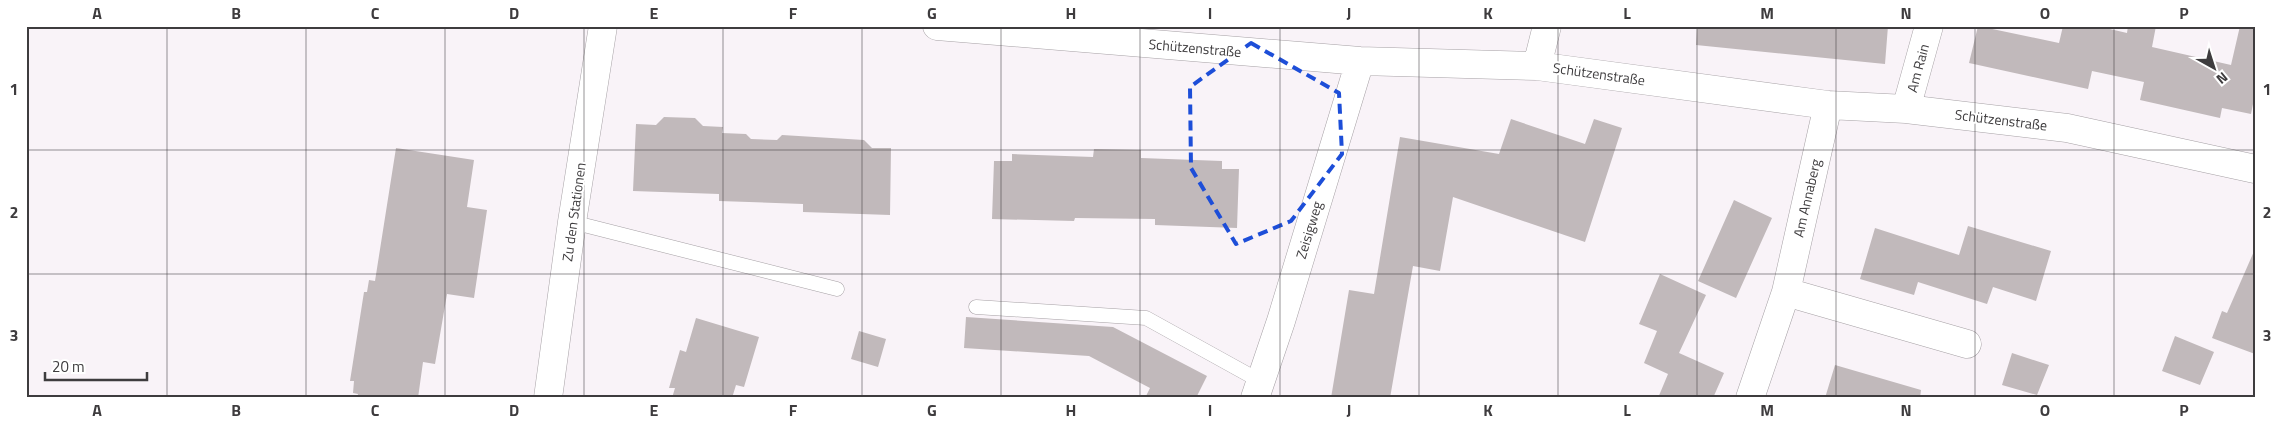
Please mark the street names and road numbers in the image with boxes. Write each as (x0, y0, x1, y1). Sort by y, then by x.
street label: Schützenstraße (1148, 33, 1242, 62)
street label: Am Rain (1901, 41, 1934, 94)
street label: Schützenstraße (1552, 57, 1647, 90)
street label: Schützenstraße (1954, 103, 2048, 136)
street label: Am Annaberg (1787, 157, 1826, 239)
street label: Zu den Stationen (556, 161, 591, 263)
street label: Zeisigweg (1290, 199, 1327, 261)

